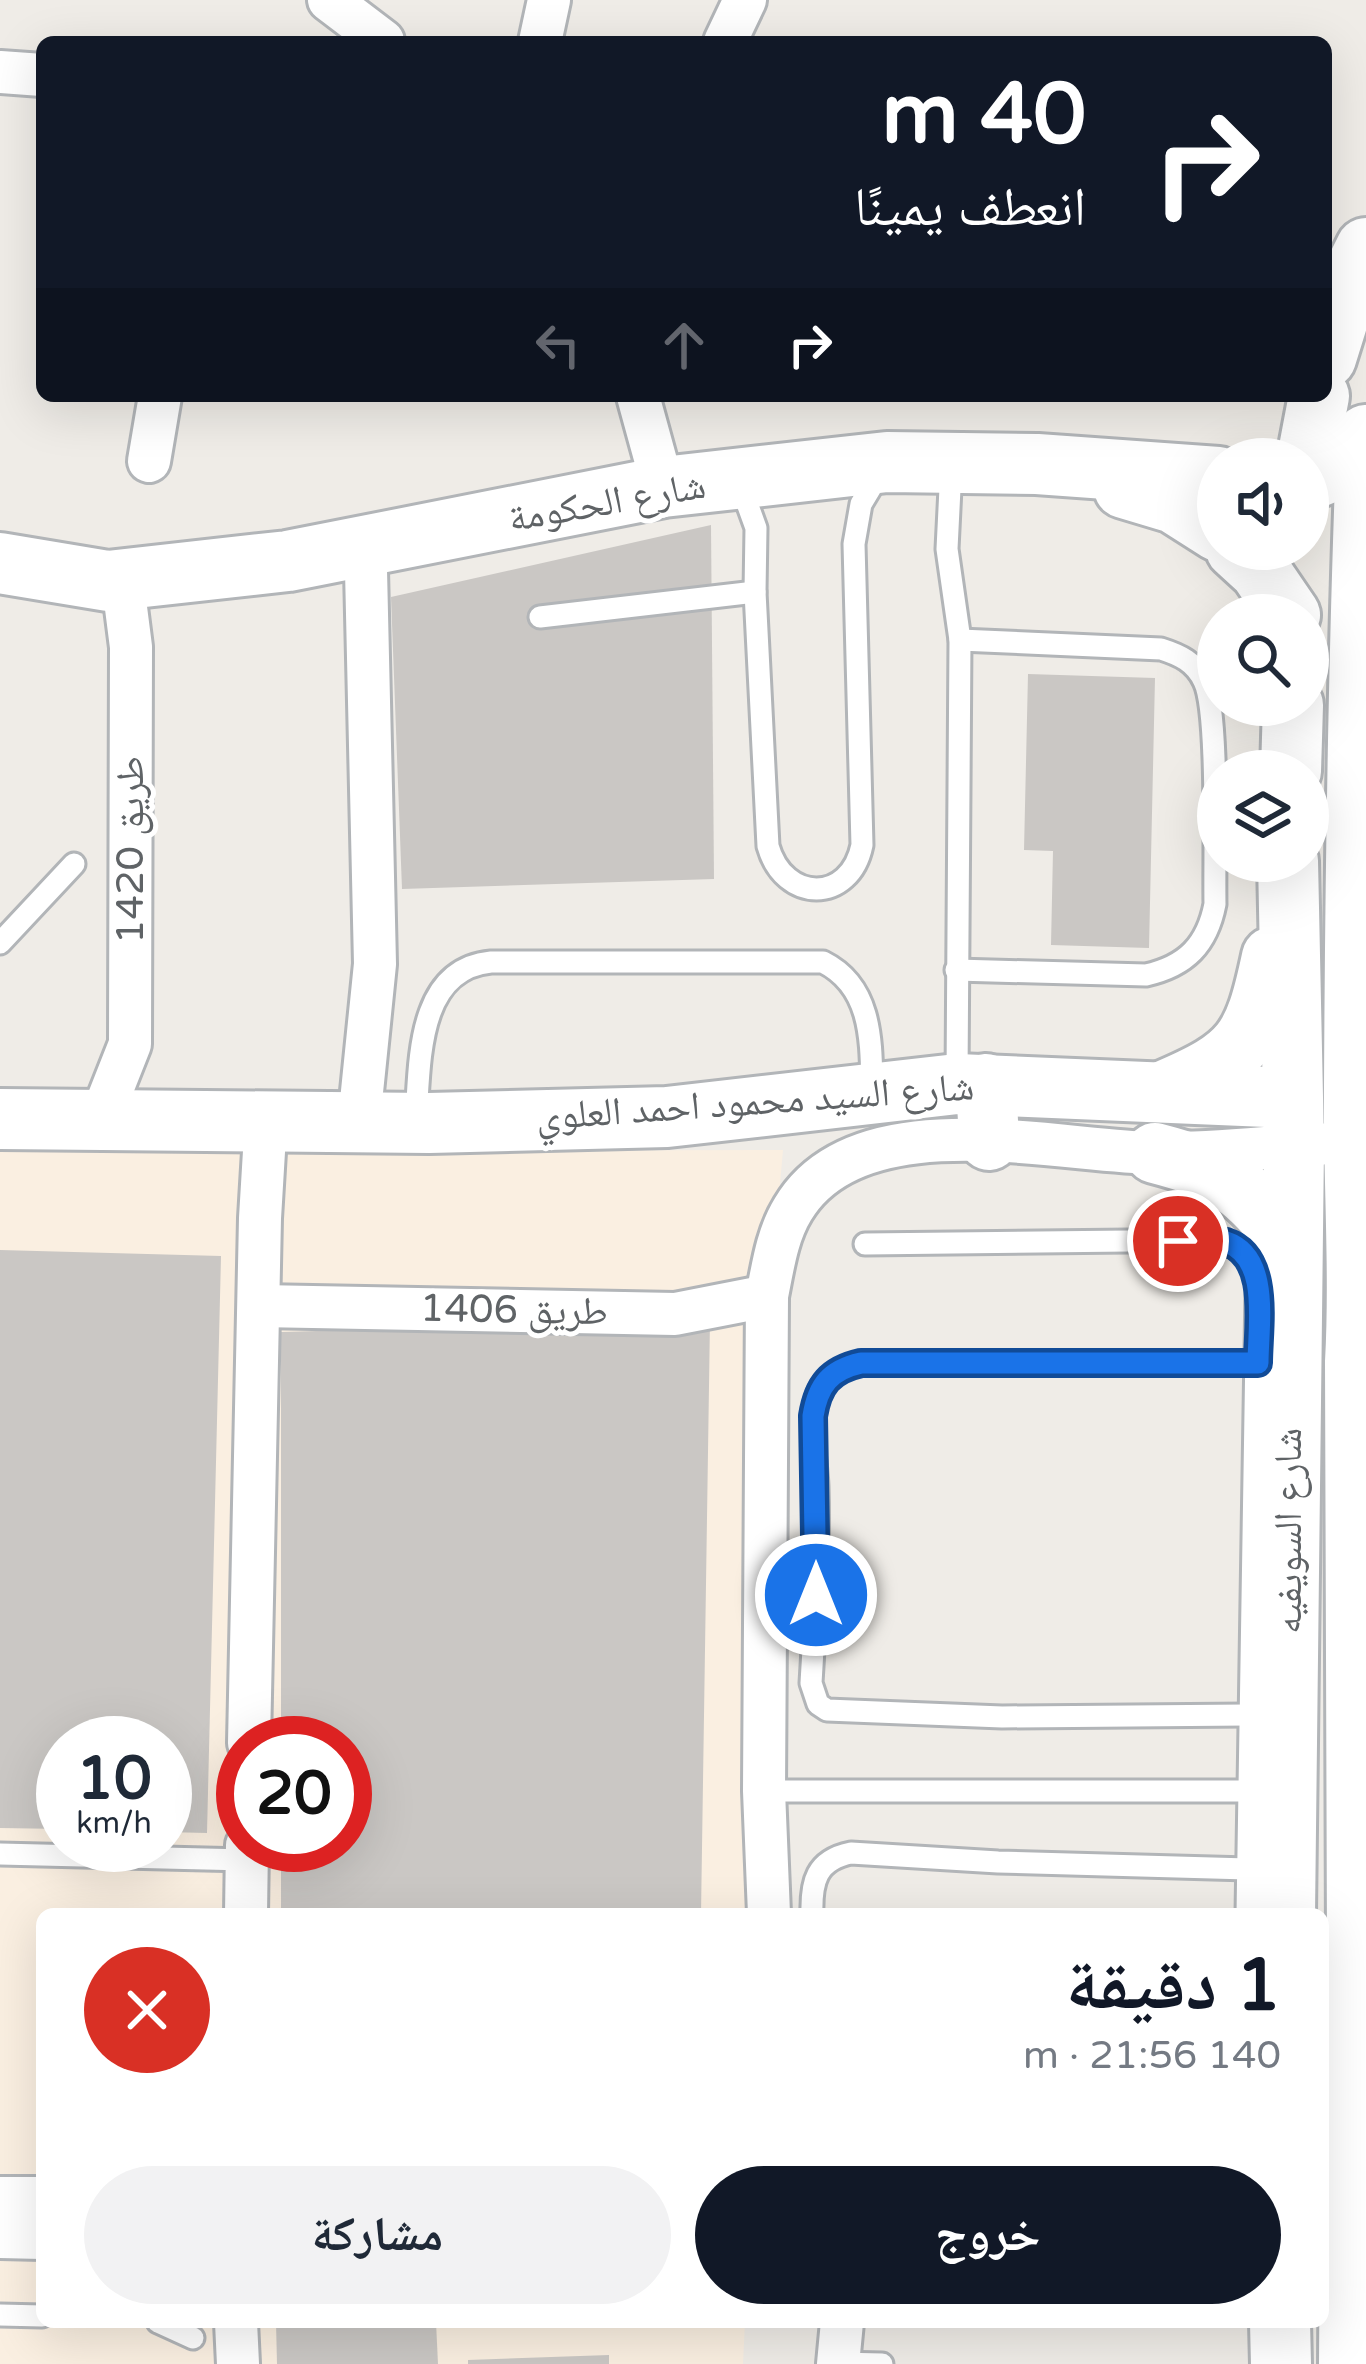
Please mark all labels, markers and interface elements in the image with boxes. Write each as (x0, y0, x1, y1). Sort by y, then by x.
text: 40 m (882, 65, 1086, 166)
icon: right (1128, 84, 1284, 240)
text: انعطف يمينًا (854, 175, 1086, 240)
icon: left (525, 312, 591, 378)
icon: ahead (651, 312, 717, 378)
icon: right (777, 312, 843, 378)
map controls (1197, 438, 1329, 882)
button: sound (1197, 438, 1329, 570)
street label: شارع الحكومة (505, 462, 709, 542)
button: search (1197, 594, 1329, 726)
button: layers (1197, 750, 1329, 882)
street label: طريق 1420 (107, 756, 154, 944)
street label: شارع السيد محمود احمد العلوي (534, 1063, 976, 1148)
pin (1127, 1190, 1229, 1292)
icon: arrive (1145, 1208, 1211, 1274)
street label: طريق 1406 (420, 1285, 608, 1335)
street label: شارع السويفيه (1265, 1428, 1312, 1634)
position arrow (753, 1532, 879, 1658)
speed limit sign: 20 (216, 1716, 372, 1872)
text: 10 (76, 1743, 152, 1815)
text: km/h (76, 1805, 152, 1842)
text: 1 دقيقة (1066, 1943, 1281, 2030)
button: close (84, 1947, 210, 2073)
text: 140 m · 21:56 (1023, 2032, 1281, 2079)
button: مشاركة (84, 2166, 671, 2304)
button: خروج (695, 2166, 1281, 2304)

